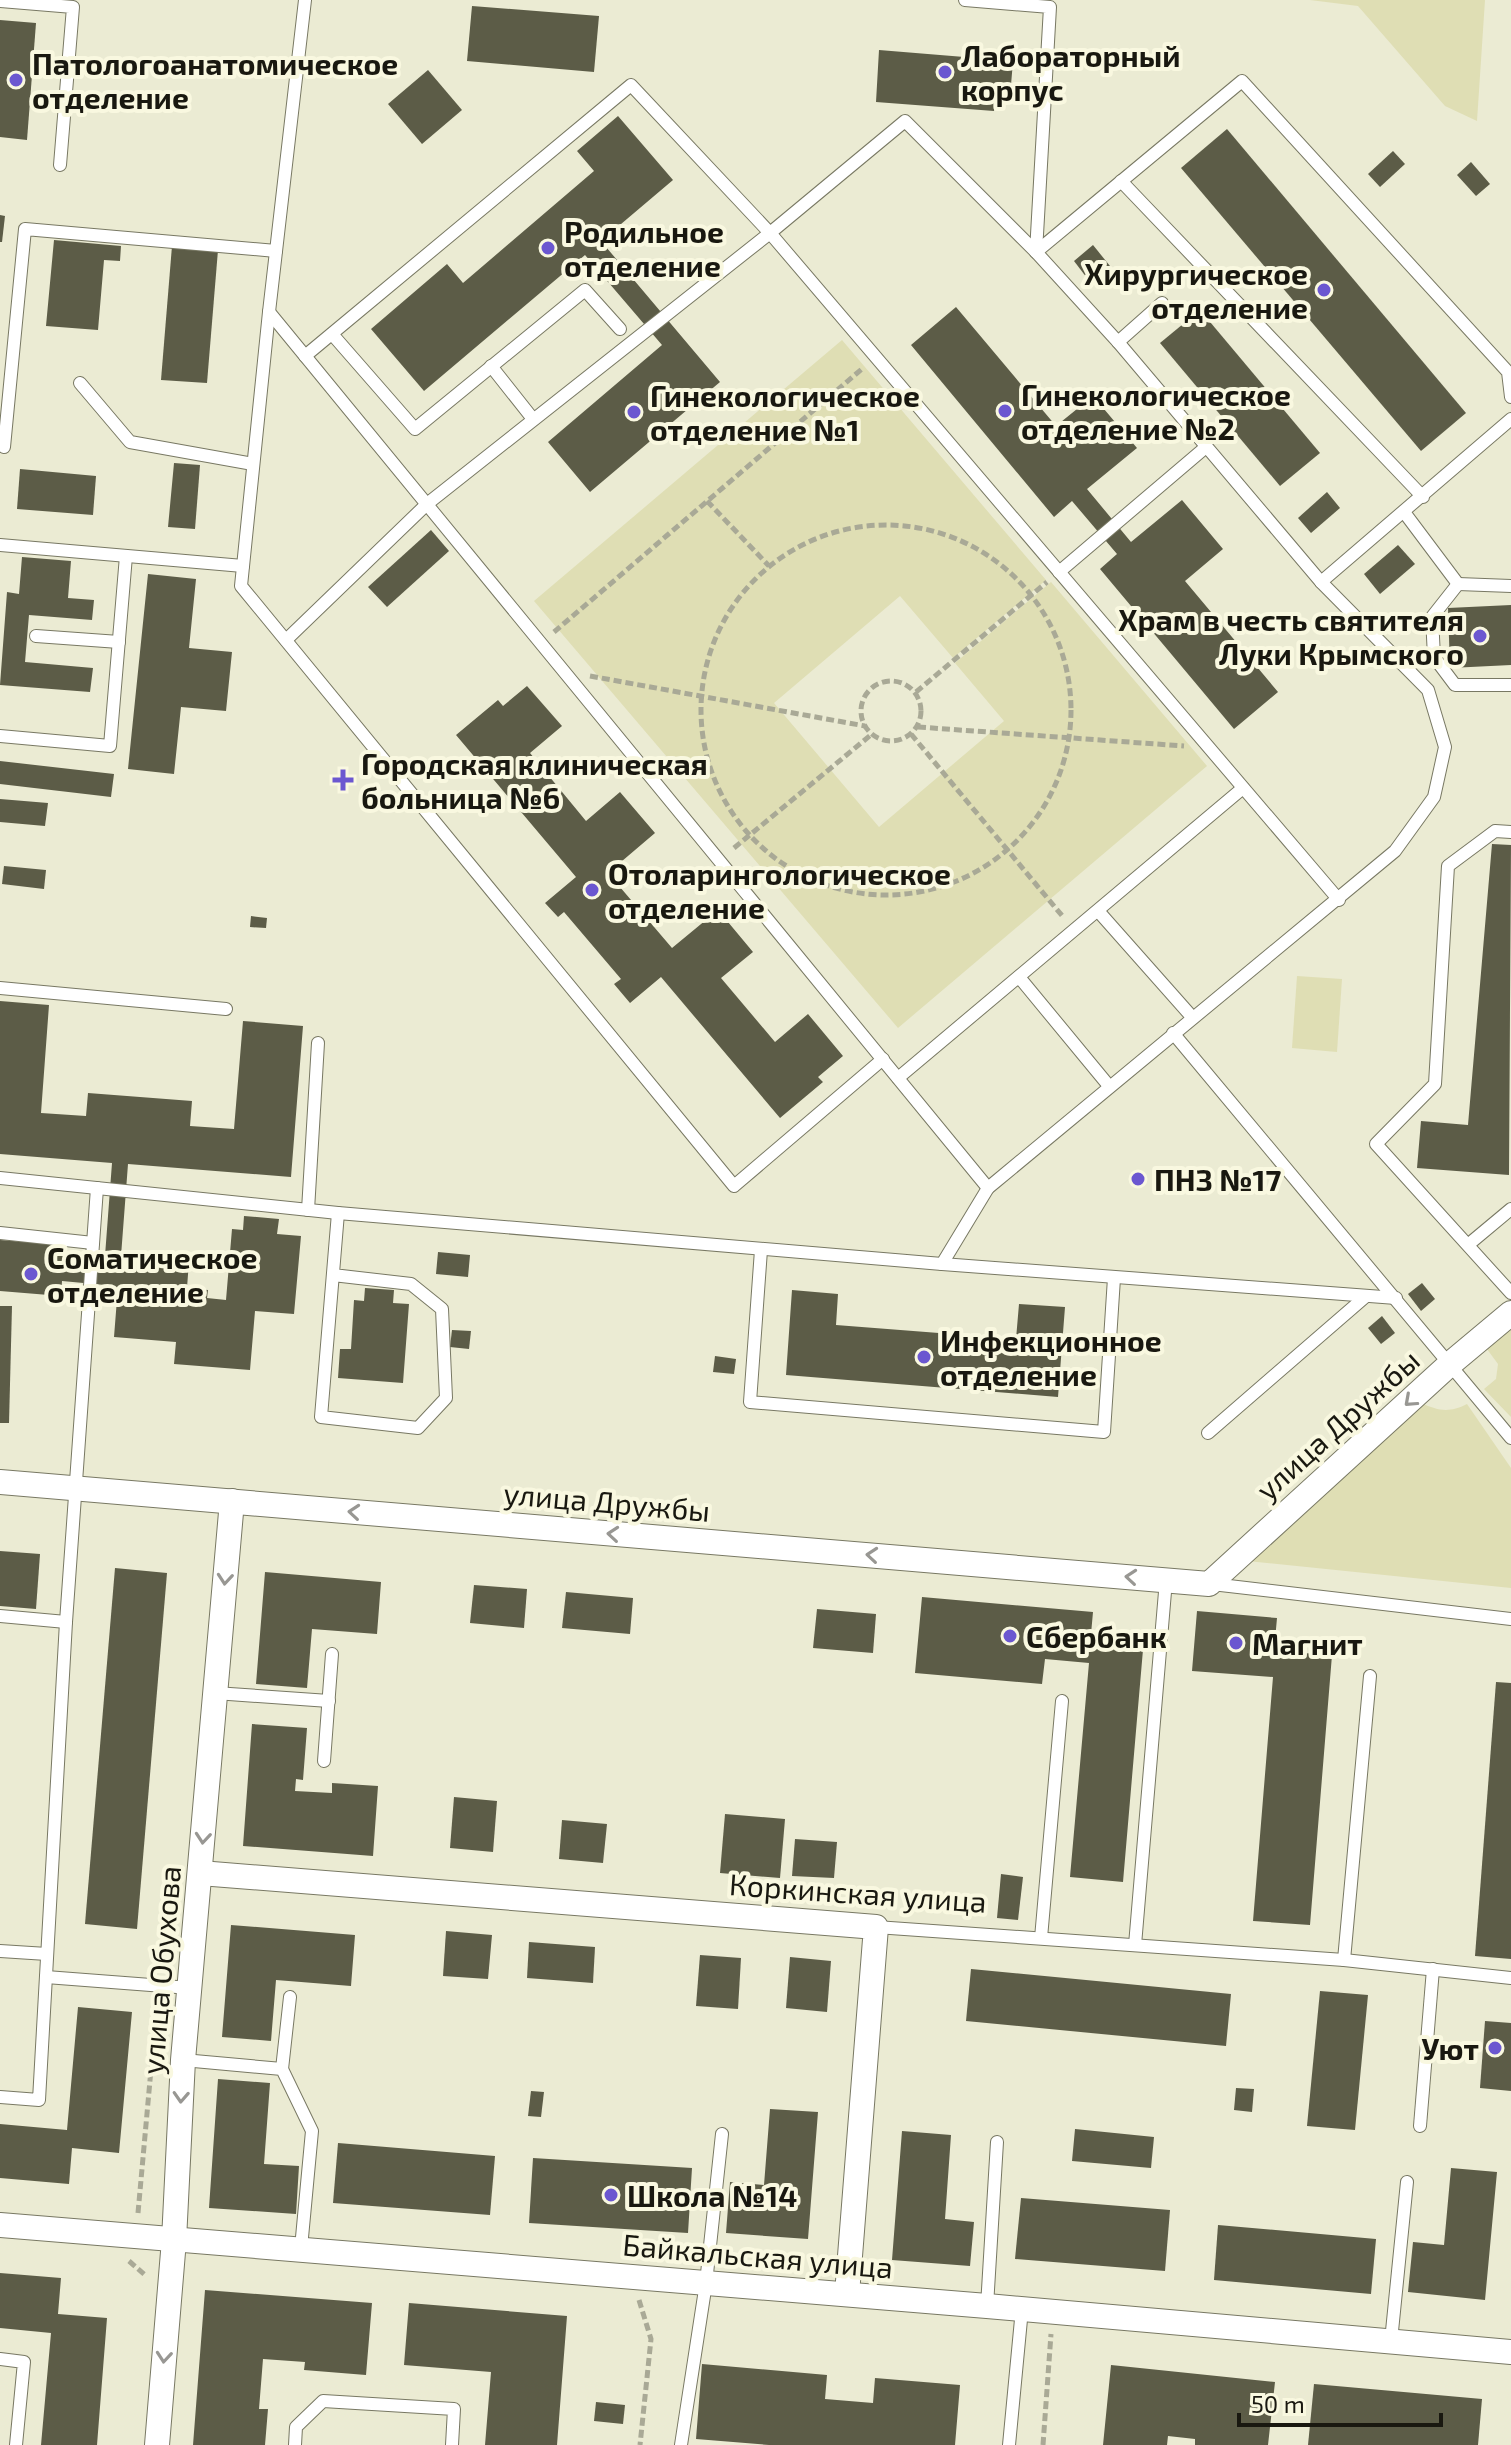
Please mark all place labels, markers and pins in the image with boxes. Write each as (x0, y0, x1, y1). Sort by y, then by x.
place label: Лабораторный корпус (961, 37, 1181, 108)
place label: Патологоанатомическое отделение (32, 45, 398, 115)
marker: Лабораторный корпус (936, 63, 954, 81)
marker: Патологоанатомическое отделение (7, 71, 25, 89)
place label: Родильное отделение (564, 213, 724, 283)
marker: Родильное отделение (539, 239, 557, 257)
place label: Хирургическое отделение (1084, 255, 1308, 325)
marker: Хирургическое отделение (1315, 281, 1333, 299)
place label: Гинекологическое отделение №2 (1021, 376, 1291, 446)
place label: Гинекологическое отделение №1 (650, 377, 920, 447)
marker: Гинекологическое отделение №2 (996, 402, 1014, 420)
marker: Гинекологическое отделение №1 (625, 403, 643, 421)
place label: Храм в честь святителя Луки Крымского (1118, 601, 1464, 672)
marker: Храм в честь святителя Луки Крымского (1471, 627, 1489, 645)
place label: Городская клиническая больница №6 (361, 745, 708, 815)
marker: Городская клиническая больница №6 (332, 769, 354, 791)
place label: Отоларингологическое отделение (608, 855, 951, 925)
marker: Отоларингологическое отделение (583, 881, 601, 899)
place label: ПНЗ №17 (1154, 1161, 1281, 1197)
marker: ПНЗ №17 (1129, 1170, 1147, 1188)
place label: Соматическое отделение (47, 1239, 258, 1309)
marker: Соматическое отделение (22, 1265, 40, 1283)
place label: Инфекционное отделение (940, 1322, 1162, 1392)
marker: Инфекционное отделение (915, 1348, 933, 1366)
place label: Сбербанк (1026, 1618, 1167, 1654)
place label: Магнит (1252, 1625, 1363, 1661)
marker: Сбербанк (1001, 1627, 1019, 1645)
marker: Магнит (1227, 1634, 1245, 1652)
place label: Уют (1422, 2030, 1479, 2066)
marker: Уют (1486, 2039, 1504, 2057)
place label: Школа №14 (627, 2177, 797, 2213)
marker: Школа №14 (602, 2186, 620, 2204)

